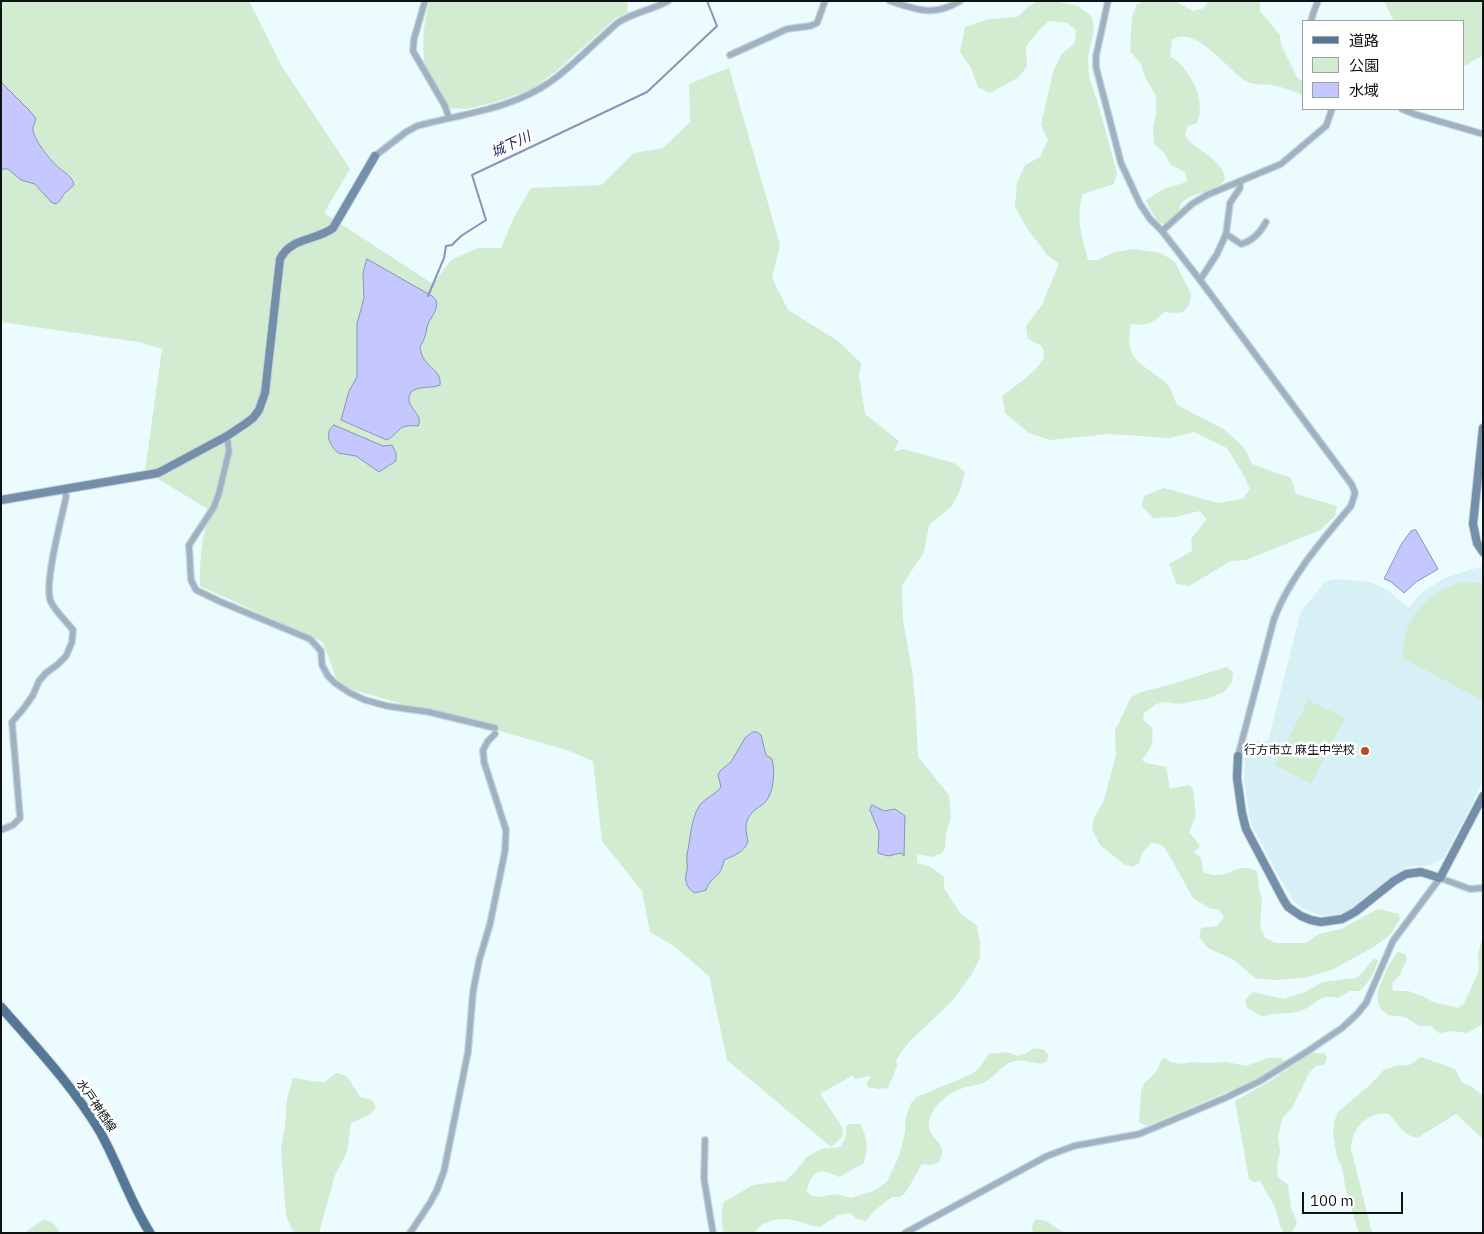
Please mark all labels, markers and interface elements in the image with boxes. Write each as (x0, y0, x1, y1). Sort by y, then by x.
legend (1302, 20, 1464, 110)
text: 道路 (1349, 31, 1379, 50)
text: 公園 (1349, 56, 1379, 75)
text: 水域 (1349, 81, 1379, 100)
water label: 城下川 (488, 129, 534, 161)
place label: 行方市立 麻生中学校 (1244, 744, 1355, 758)
marker: 行方市立 麻生中学校 (1359, 745, 1371, 757)
street label: 水戸神栖線 (73, 1077, 119, 1135)
scale bar (1304, 1182, 1405, 1214)
text: 100 m (1310, 1191, 1354, 1210)

